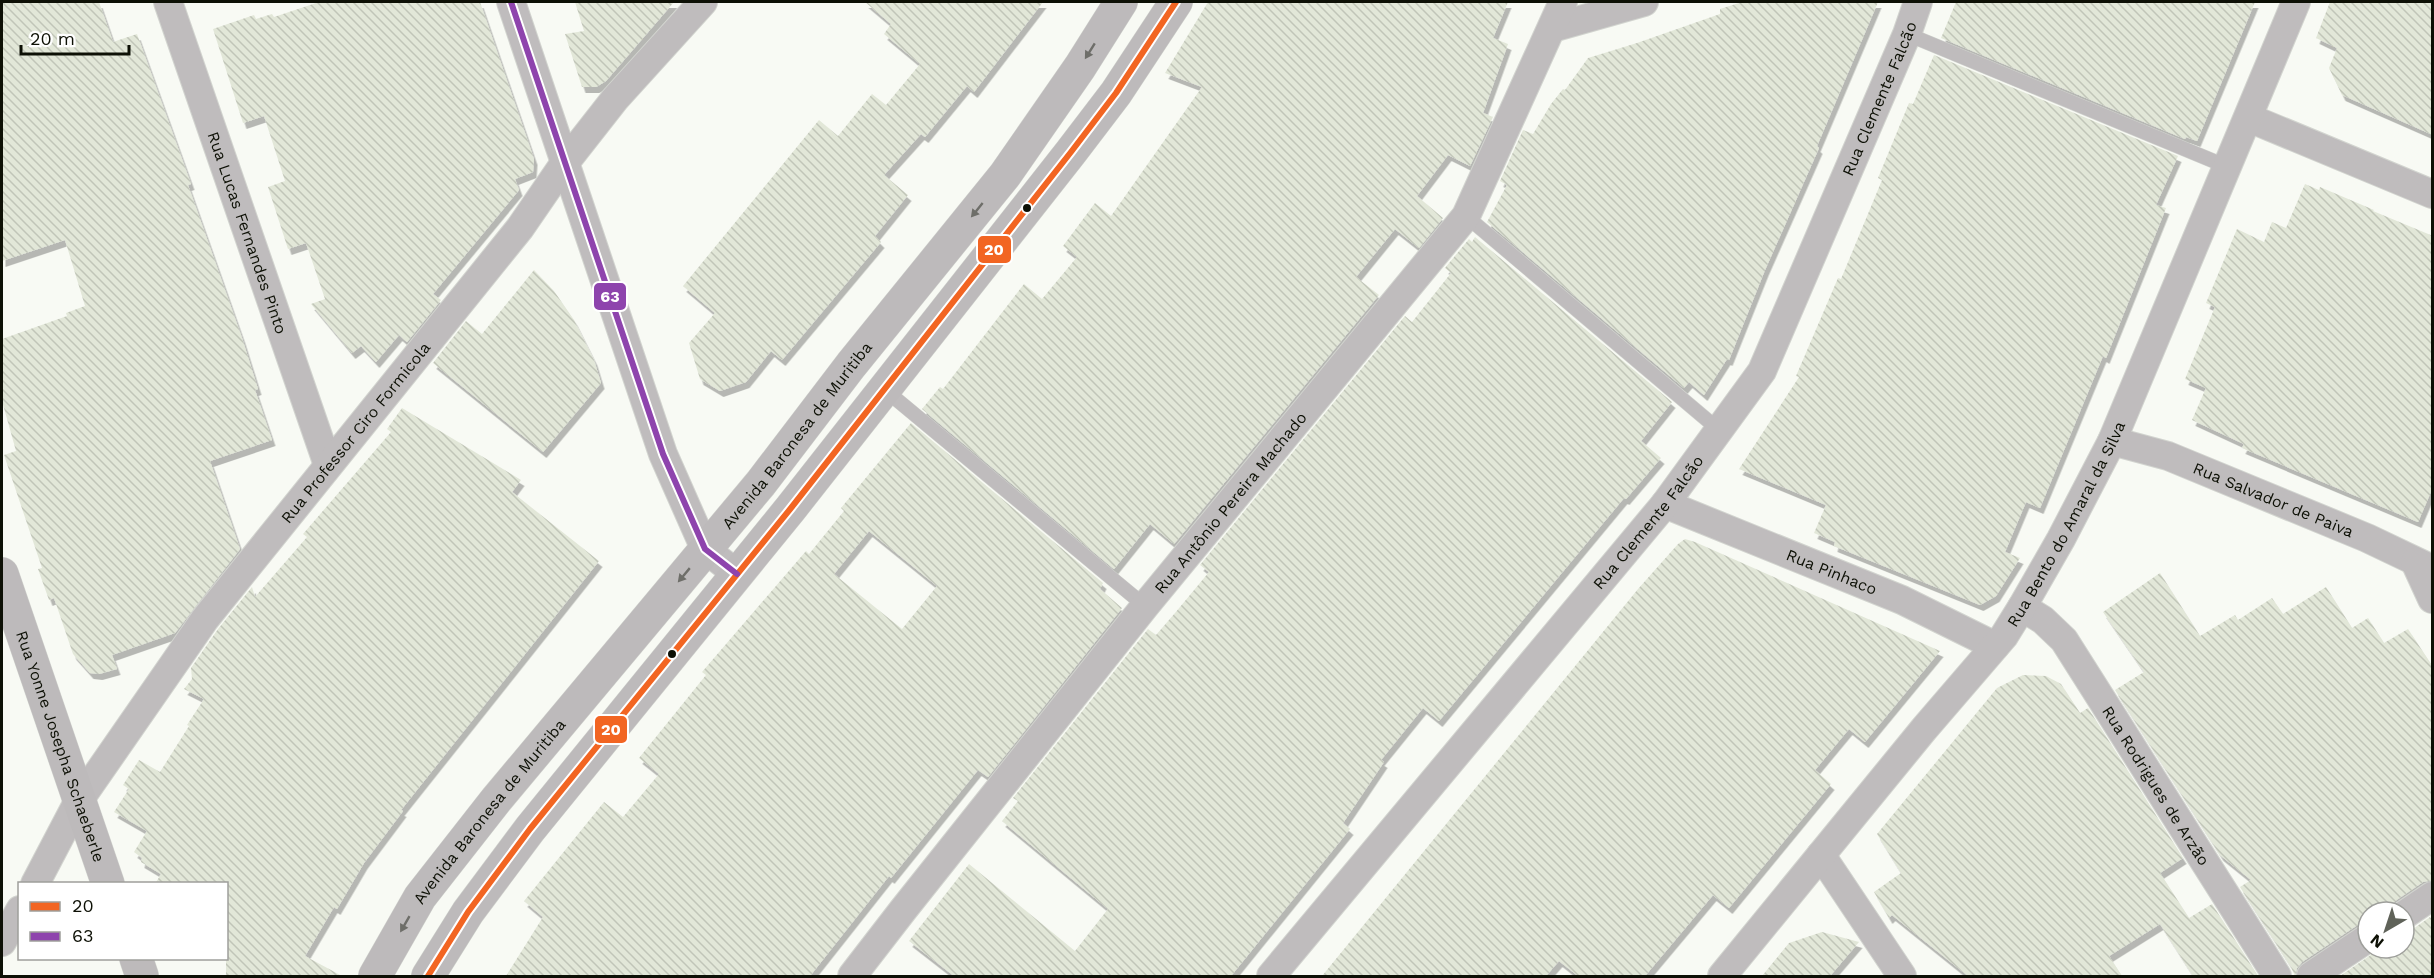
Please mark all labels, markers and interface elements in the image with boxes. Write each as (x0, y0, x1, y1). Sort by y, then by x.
scale bar (21, 18, 129, 56)
street label: Rua Clemente Falcão (1838, 19, 1921, 179)
text: 20 m (30, 28, 75, 49)
one-way arrow (1084, 43, 1095, 59)
street label: Rua Lucas Fernandes Pinto (204, 129, 291, 336)
one-way arrow (971, 202, 984, 217)
unlabelled marker (1021, 202, 1033, 214)
line badge: 20 (977, 235, 1012, 264)
text: 20 (984, 240, 1004, 259)
line badge: 63 (593, 282, 627, 311)
text: 63 (600, 287, 620, 306)
street label: Rua Professor Ciro Formicola (277, 338, 434, 527)
street label: Avenida Baronesa de Muritiba (718, 338, 876, 533)
street label: Rua Antônio Pereira Machado (1150, 408, 1311, 597)
street label: Rua Bento do Amaral da Silva (2003, 418, 2129, 630)
street label: Rua Clemente Falcão (1589, 452, 1707, 593)
street label: Rua Salvador de Paiva (2190, 458, 2356, 541)
street label: Rua Pinhaco (1784, 545, 1880, 599)
one-way arrow (678, 567, 691, 582)
street label: Rua Yonne Josepha Schaeberle (12, 628, 109, 865)
unlabelled marker (666, 648, 678, 660)
street label: Rua Rodrigues de Arzão (2098, 702, 2213, 869)
street label: Avenida Baronesa de Muritiba (409, 715, 570, 907)
line badge: 20 (594, 715, 628, 744)
text: 20 (601, 720, 621, 739)
legend (18, 882, 228, 960)
text: 20 (72, 895, 94, 916)
north arrow (2356, 900, 2416, 960)
one-way arrow (400, 915, 410, 932)
text: 63 (72, 925, 93, 946)
text: N (2366, 930, 2387, 952)

